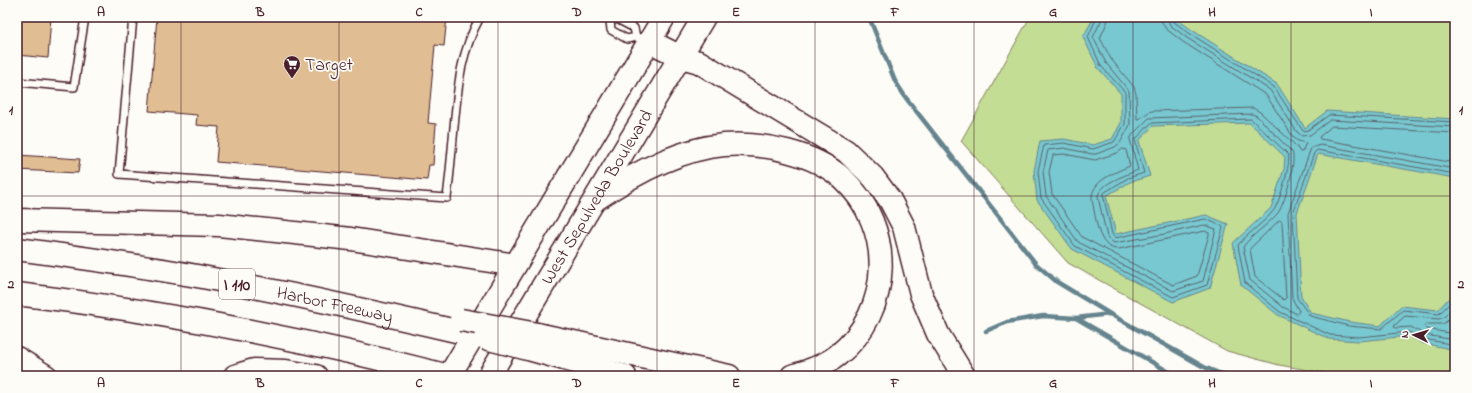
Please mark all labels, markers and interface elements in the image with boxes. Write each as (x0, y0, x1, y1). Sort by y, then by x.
text: A (97, 3, 105, 22)
text: B (255, 3, 265, 22)
text: C (415, 3, 423, 22)
text: D (571, 3, 582, 22)
text: E (732, 3, 740, 22)
text: F (890, 3, 900, 22)
text: G (1049, 3, 1057, 22)
text: H (1208, 3, 1216, 22)
text: I (1369, 3, 1373, 22)
place label: Target (305, 53, 353, 80)
supermarket icon: Target (282, 54, 302, 79)
text: 1 (9, 101, 14, 120)
text: 1 (1459, 101, 1464, 120)
street label: West Sepulveda Boulevard (536, 105, 661, 290)
road number: I 110 (219, 269, 255, 299)
text: 2 (7, 275, 15, 294)
text: 2 (1457, 275, 1465, 294)
street label: Harbor Freeway (274, 281, 395, 331)
north arrow (1394, 315, 1434, 355)
text: N (1397, 330, 1413, 339)
text: A (97, 374, 105, 393)
text: B (255, 374, 265, 393)
text: C (415, 374, 423, 393)
text: D (571, 374, 582, 393)
text: E (732, 374, 740, 393)
text: F (890, 374, 900, 393)
text: G (1049, 374, 1057, 393)
text: H (1208, 374, 1216, 393)
text: I (1369, 374, 1373, 393)

